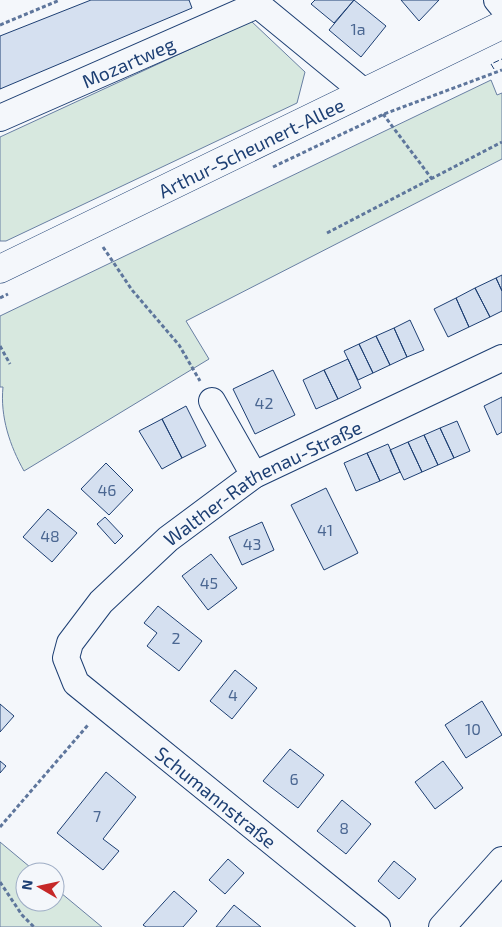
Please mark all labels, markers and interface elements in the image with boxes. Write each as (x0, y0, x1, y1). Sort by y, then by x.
house number: 1a (350, 19, 366, 38)
street label: Mozartweg (78, 31, 178, 92)
street label: Arthur-Scheunert-Allee (154, 92, 348, 202)
house number: 42 (255, 393, 273, 412)
street label: Walther-Rathenau-Straße (159, 415, 365, 550)
house number: 46 (98, 480, 117, 499)
house number: 41 (317, 520, 333, 539)
house number: 48 (40, 526, 60, 545)
house number: 43 (243, 534, 261, 553)
house number: 45 (200, 573, 218, 592)
house number: 2 (172, 628, 181, 647)
house number: 4 (228, 685, 238, 704)
house number: 10 (465, 719, 481, 738)
street label: Schumannstraße (151, 741, 281, 853)
house number: 6 (289, 769, 299, 788)
house number: 7 (93, 806, 101, 825)
house number: 8 (339, 818, 349, 837)
north arrow (15, 862, 65, 912)
text: N (17, 879, 36, 891)

